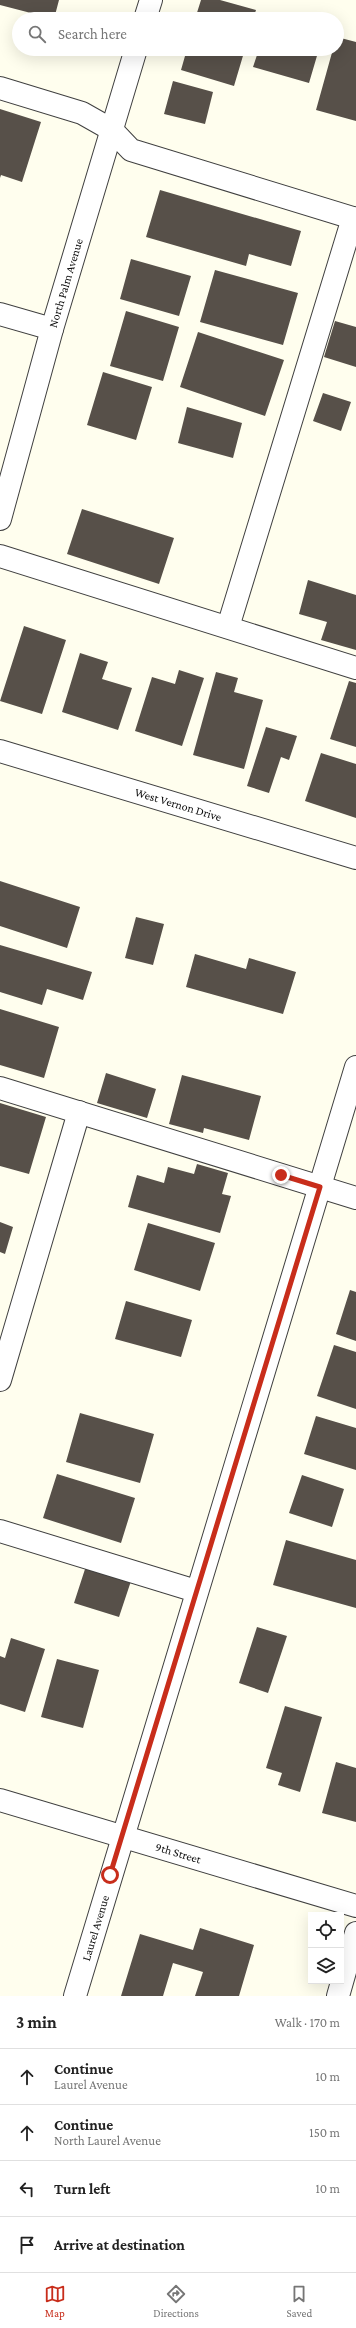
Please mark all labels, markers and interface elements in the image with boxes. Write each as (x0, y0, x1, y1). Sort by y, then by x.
search box (12, 12, 344, 56)
icon: search (26, 23, 48, 45)
text: Search here (58, 26, 127, 42)
street label: North Palm Avenue (46, 237, 86, 329)
street label: West Vernon Drive (133, 785, 223, 824)
route end (272, 1166, 290, 1184)
street label: 9th Street (154, 1840, 204, 1867)
route start (101, 1866, 119, 1884)
street label: Laurel Avenue (79, 1893, 112, 1963)
map controls (308, 1912, 344, 1984)
button: locate (308, 1912, 344, 1948)
button: layers (308, 1948, 344, 1984)
text: 3 min (16, 2013, 57, 2032)
text: Walk · 170 m (275, 2015, 340, 2030)
text: Continue (54, 2061, 113, 2077)
icon: ahead (16, 2066, 38, 2088)
text: 10 m (315, 2069, 340, 2084)
text: Laurel Avenue (54, 2077, 128, 2092)
text: Continue (54, 2117, 113, 2133)
icon: ahead (16, 2122, 38, 2144)
text: 150 m (309, 2125, 340, 2140)
text: North Laurel Avenue (54, 2133, 161, 2148)
icon: left (16, 2178, 38, 2200)
text: Turn left (54, 2181, 110, 2197)
text: 10 m (315, 2181, 340, 2196)
icon: arrive (16, 2234, 38, 2256)
text: Arrive at destination (54, 2237, 185, 2253)
tab: Map (44, 2283, 66, 2319)
tab: Directions (153, 2283, 199, 2319)
tab: Saved (286, 2283, 312, 2319)

